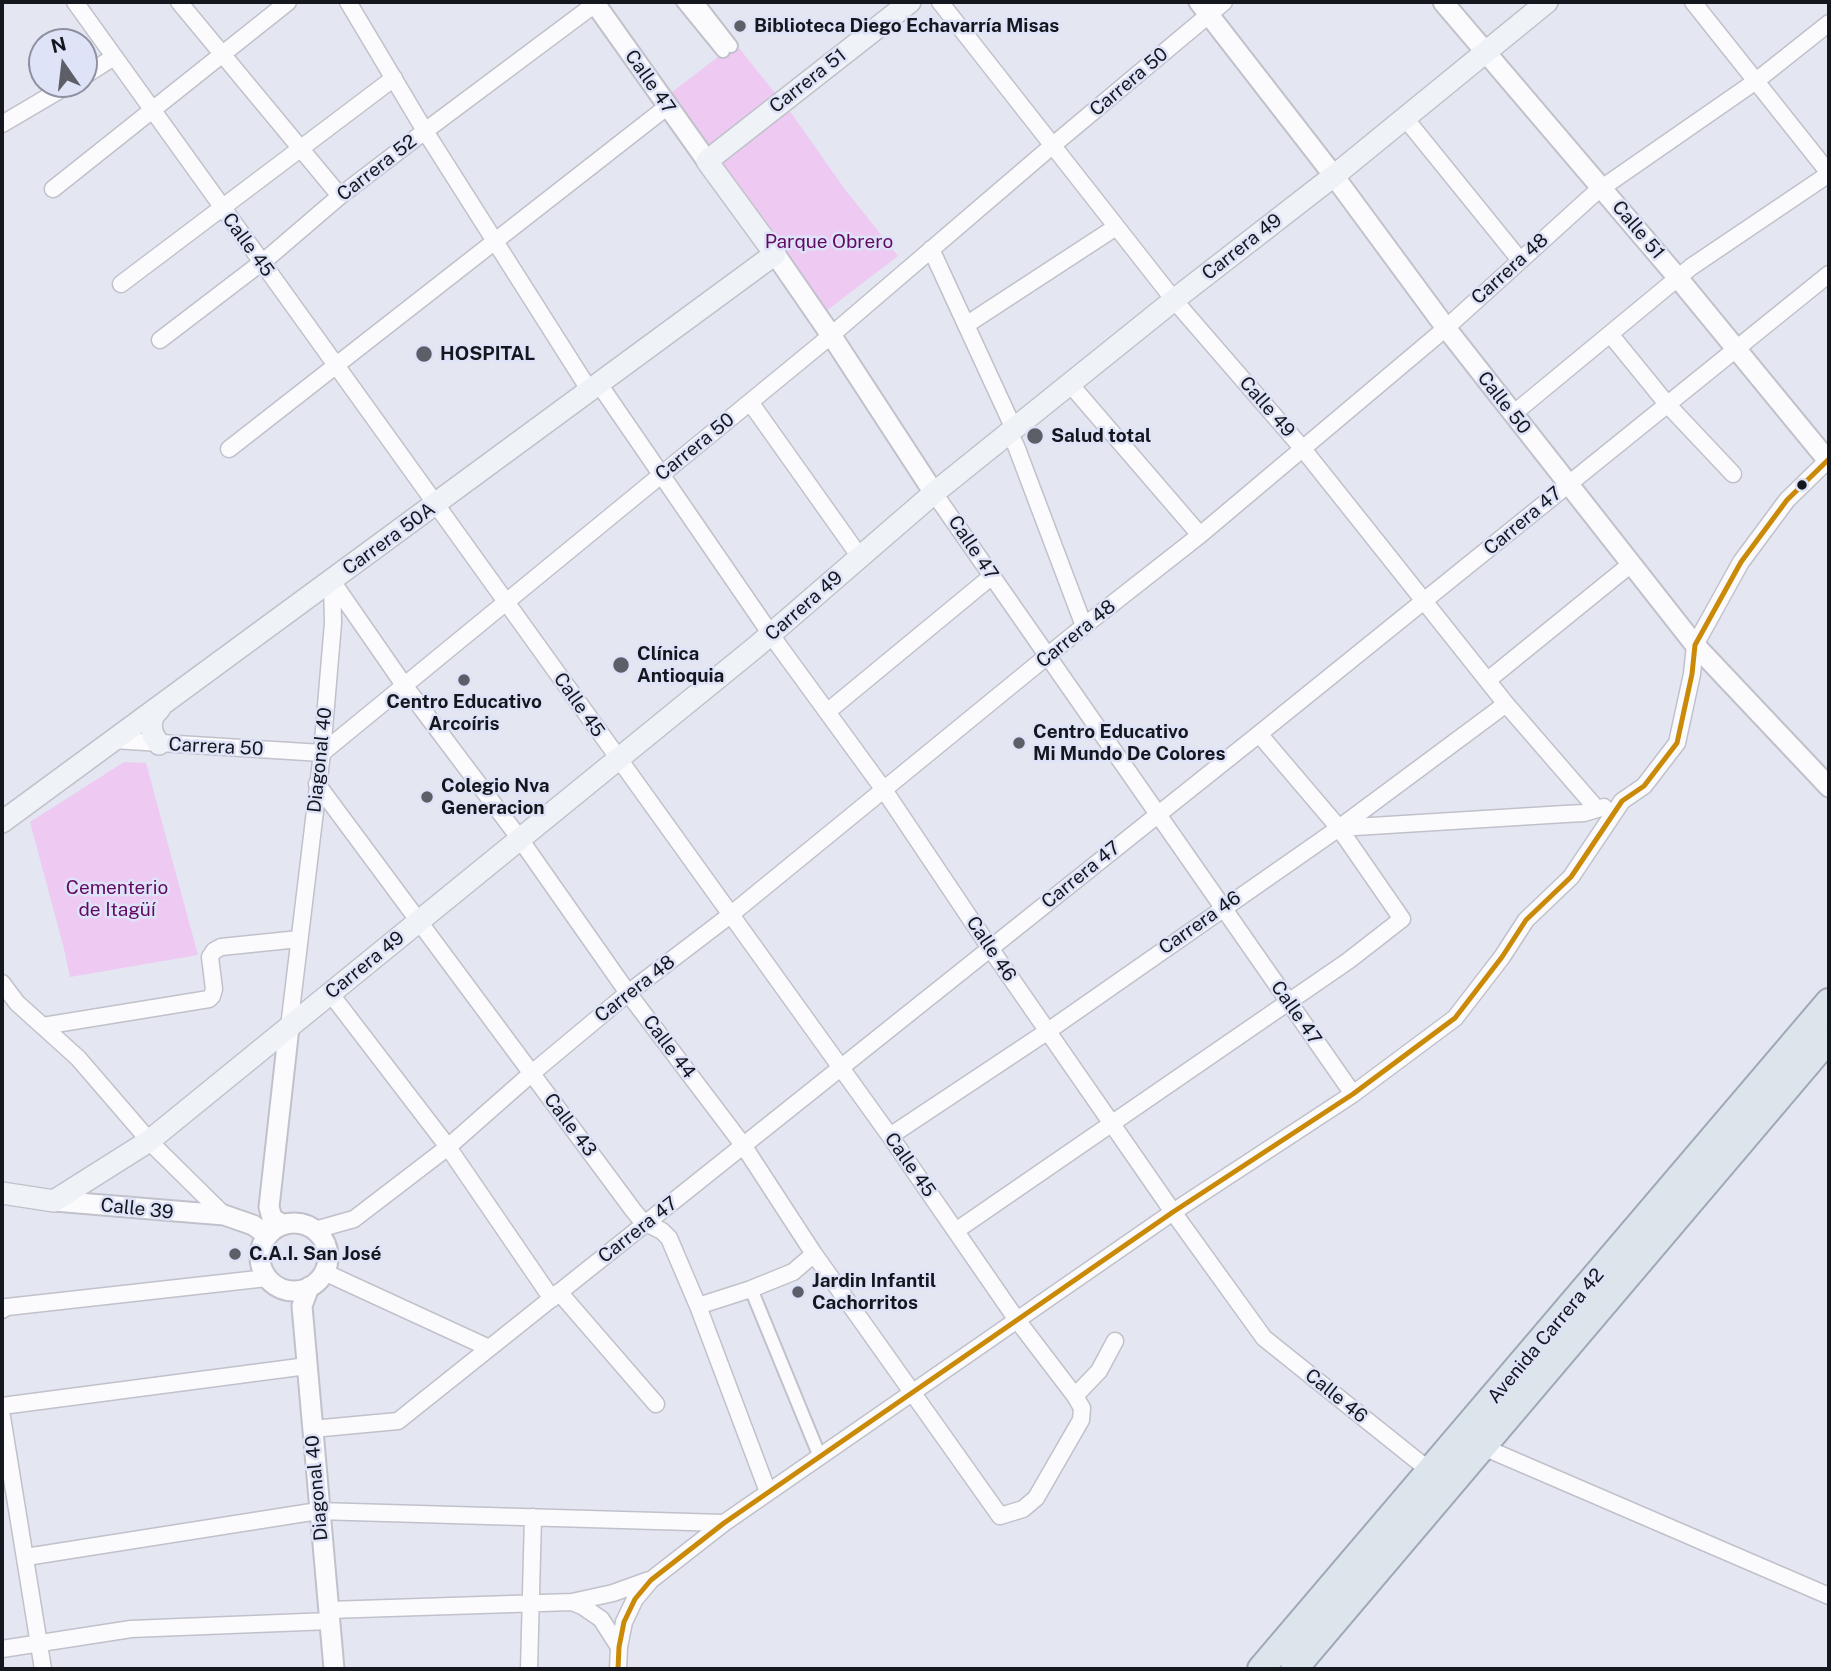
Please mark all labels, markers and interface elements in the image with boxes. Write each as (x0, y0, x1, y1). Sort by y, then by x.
place label: Biblioteca Diego Echavarría Misas (754, 15, 1059, 37)
marker: Biblioteca Diego Echavarría Misas (732, 18, 748, 34)
north arrow (28, 28, 98, 98)
text: N (49, 32, 68, 57)
street label: Carrera 50 (1085, 43, 1173, 121)
street label: Carrera 51 (765, 44, 851, 118)
street label: Calle 47 (620, 46, 680, 118)
street label: Carrera 52 (333, 130, 421, 206)
street label: Calle 51 (1607, 196, 1669, 264)
street label: Calle 45 (217, 209, 279, 281)
street label: Carrera 49 (1198, 209, 1286, 285)
street label: Carrera 48 (1467, 229, 1553, 309)
park label: Parque Obrero (765, 231, 893, 253)
place label: HOSPITAL (440, 343, 535, 365)
marker: HOSPITAL (414, 344, 434, 364)
street label: Calle 50 (1472, 367, 1536, 439)
street label: Calle 49 (1234, 372, 1300, 442)
street label: Carrera 50 (651, 408, 739, 486)
place label: Salud total (1051, 425, 1151, 447)
marker: Salud total (1025, 426, 1045, 446)
unlabelled marker (1795, 478, 1809, 492)
street label: Carrera 47 (1479, 482, 1567, 560)
street label: Carrera 50A (338, 498, 440, 580)
street label: Calle 47 (943, 511, 1003, 585)
street label: Carrera 49 (761, 566, 847, 646)
street label: Carrera 48 (1032, 595, 1120, 673)
place label: Clínica Antioquia (637, 643, 724, 687)
marker: Clínica Antioquia (611, 655, 631, 675)
street label: Calle 45 (549, 668, 609, 742)
marker: Centro Educativo Arcoíris (456, 672, 472, 688)
place label: Centro Educativo Arcoíris (386, 691, 542, 735)
street label: Diagonal 40 (303, 706, 337, 814)
place label: Centro Educativo Mi Mundo De Colores (1033, 721, 1226, 765)
street label: Carrera 50 (168, 733, 264, 761)
marker: Centro Educativo Mi Mundo De Colores (1011, 735, 1027, 751)
place label: Colegio Nva Generacion (441, 775, 549, 819)
marker: Colegio Nva Generacion (419, 789, 435, 805)
street label: Carrera 47 (1037, 836, 1125, 914)
park label: Cementerio de Itagüí (66, 877, 168, 921)
street label: Carrera 46 (1155, 886, 1245, 960)
street label: Calle 46 (961, 912, 1021, 986)
street label: Carrera 49 (321, 926, 409, 1004)
street label: Carrera 48 (590, 951, 680, 1027)
street label: Calle 47 (1266, 977, 1326, 1049)
street label: Calle 44 (638, 1011, 700, 1083)
street label: Calle 43 (539, 1089, 601, 1161)
street label: Calle 45 (880, 1128, 940, 1202)
street label: Carrera 47 (594, 1192, 682, 1268)
street label: Calle 39 (99, 1194, 175, 1224)
place label: C.A.I. San José (249, 1243, 382, 1265)
marker: C.A.I. San José (227, 1246, 243, 1262)
street label: Avenida Carrera 42 (1483, 1264, 1609, 1408)
place label: Jardin Infantil Cachorritos (812, 1270, 936, 1314)
marker: Jardin Infantil Cachorritos (790, 1284, 806, 1300)
street label: Calle 46 (1300, 1364, 1372, 1428)
street label: Diagonal 40 (301, 1434, 333, 1542)

